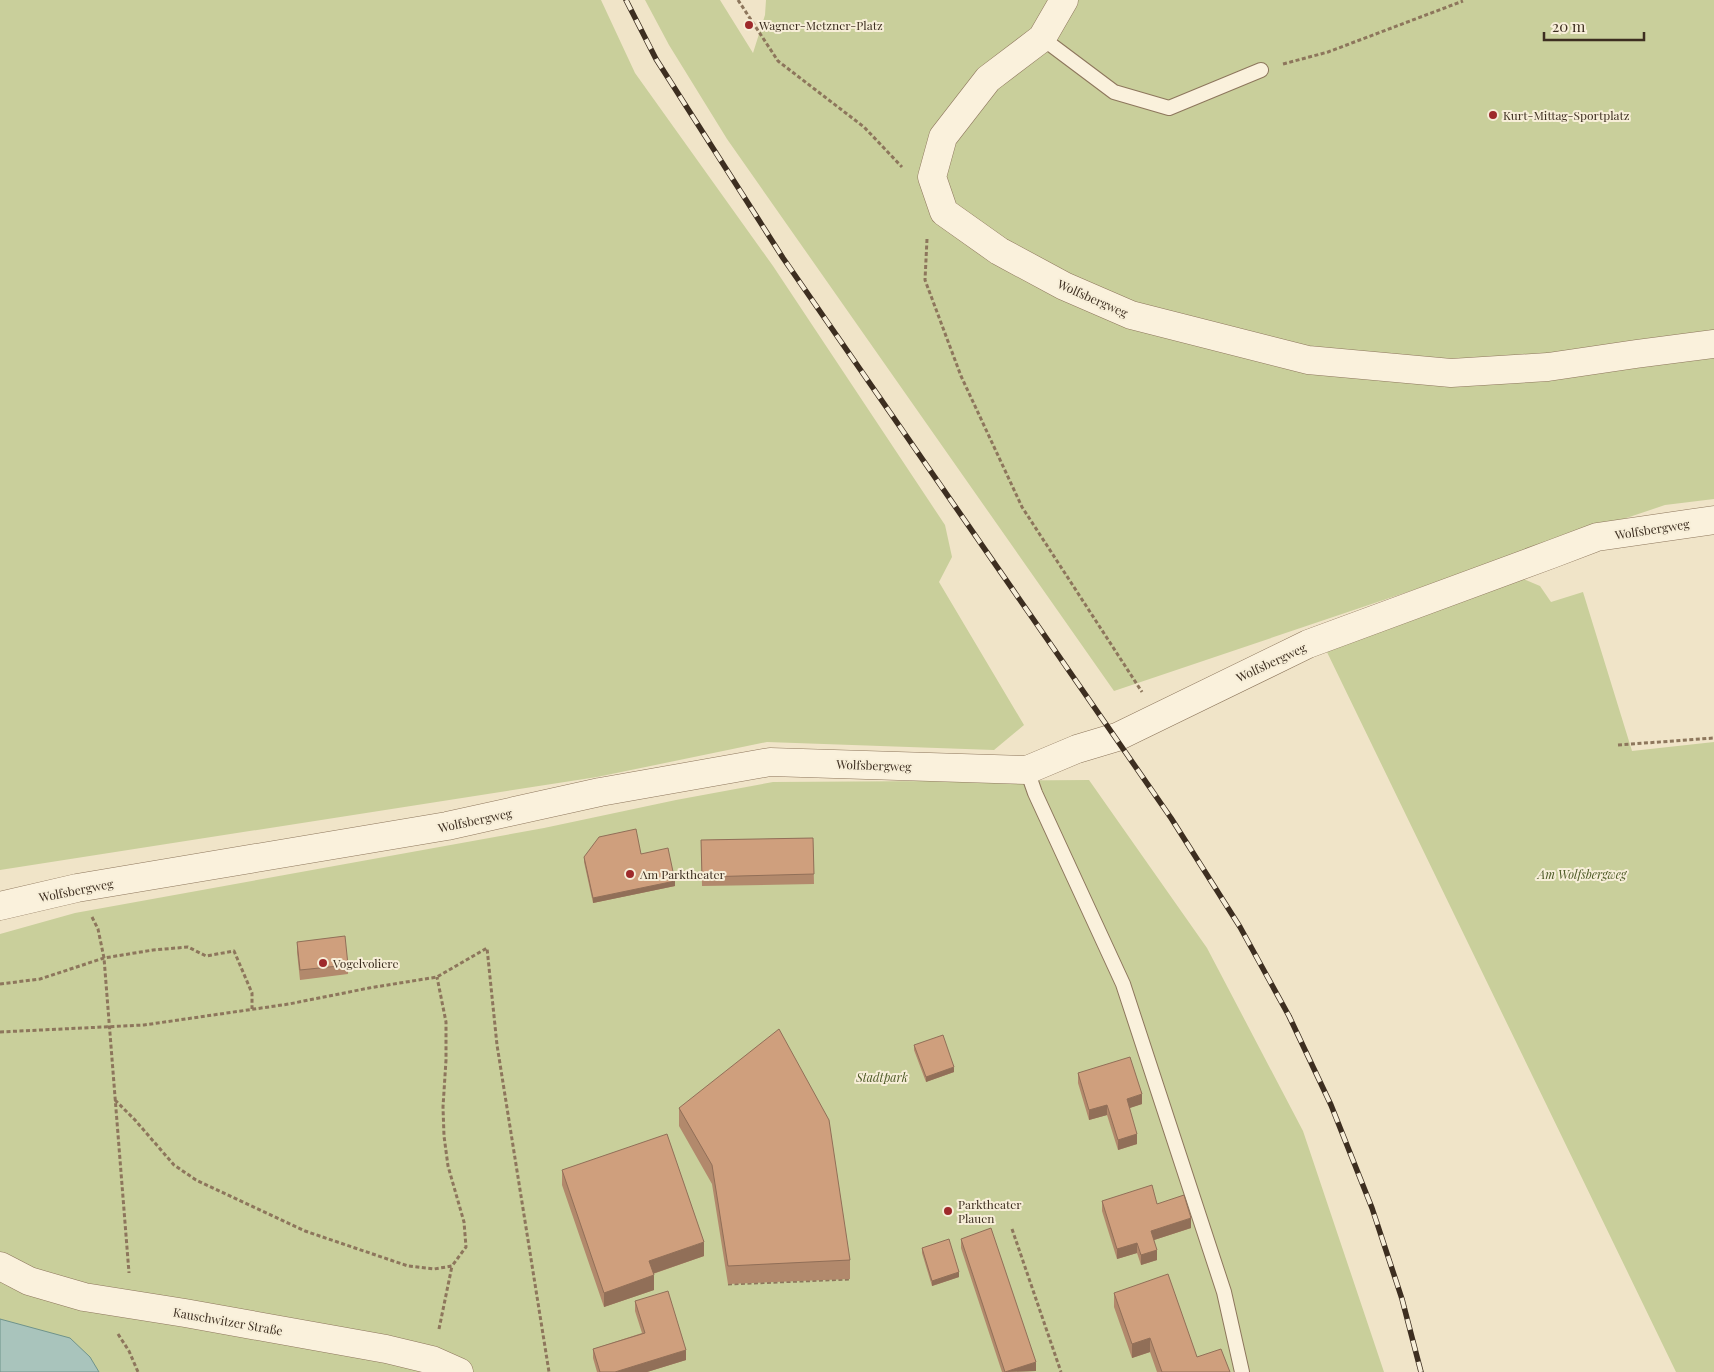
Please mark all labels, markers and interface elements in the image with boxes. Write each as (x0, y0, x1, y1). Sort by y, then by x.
scale bar (1544, 10, 1644, 42)
text: 20 m (1552, 16, 1586, 36)
place label: Wagner-Metzner-Platz (758, 17, 883, 33)
marker: Wagner-Metzner-Platz (743, 19, 755, 31)
place label: Kurt-Mittag-Sportplatz (1503, 107, 1630, 123)
marker: Kurt-Mittag-Sportplatz (1487, 109, 1499, 121)
street label: Wolfsbergweg (1054, 275, 1131, 321)
street label: Wolfsbergweg (1613, 515, 1691, 543)
street label: Wolfsbergweg (1233, 639, 1309, 686)
street label: Wolfsbergweg (835, 756, 913, 774)
street label: Wolfsbergweg (436, 804, 514, 836)
place label: Am Parktheater (639, 866, 725, 882)
park label: Am Wolfsbergweg (1536, 866, 1628, 882)
marker: Am Parktheater (624, 868, 636, 880)
street label: Wolfsbergweg (37, 875, 115, 905)
place label: Vogelvoliere (332, 955, 399, 971)
marker: Vogelvoliere (317, 957, 329, 969)
park label: Stadtpark (855, 1069, 908, 1085)
place label: Parktheater Plauen (958, 1196, 1022, 1226)
marker: Parktheater Plauen (942, 1205, 954, 1217)
street label: Kauschwitzer Straße (172, 1303, 284, 1339)

